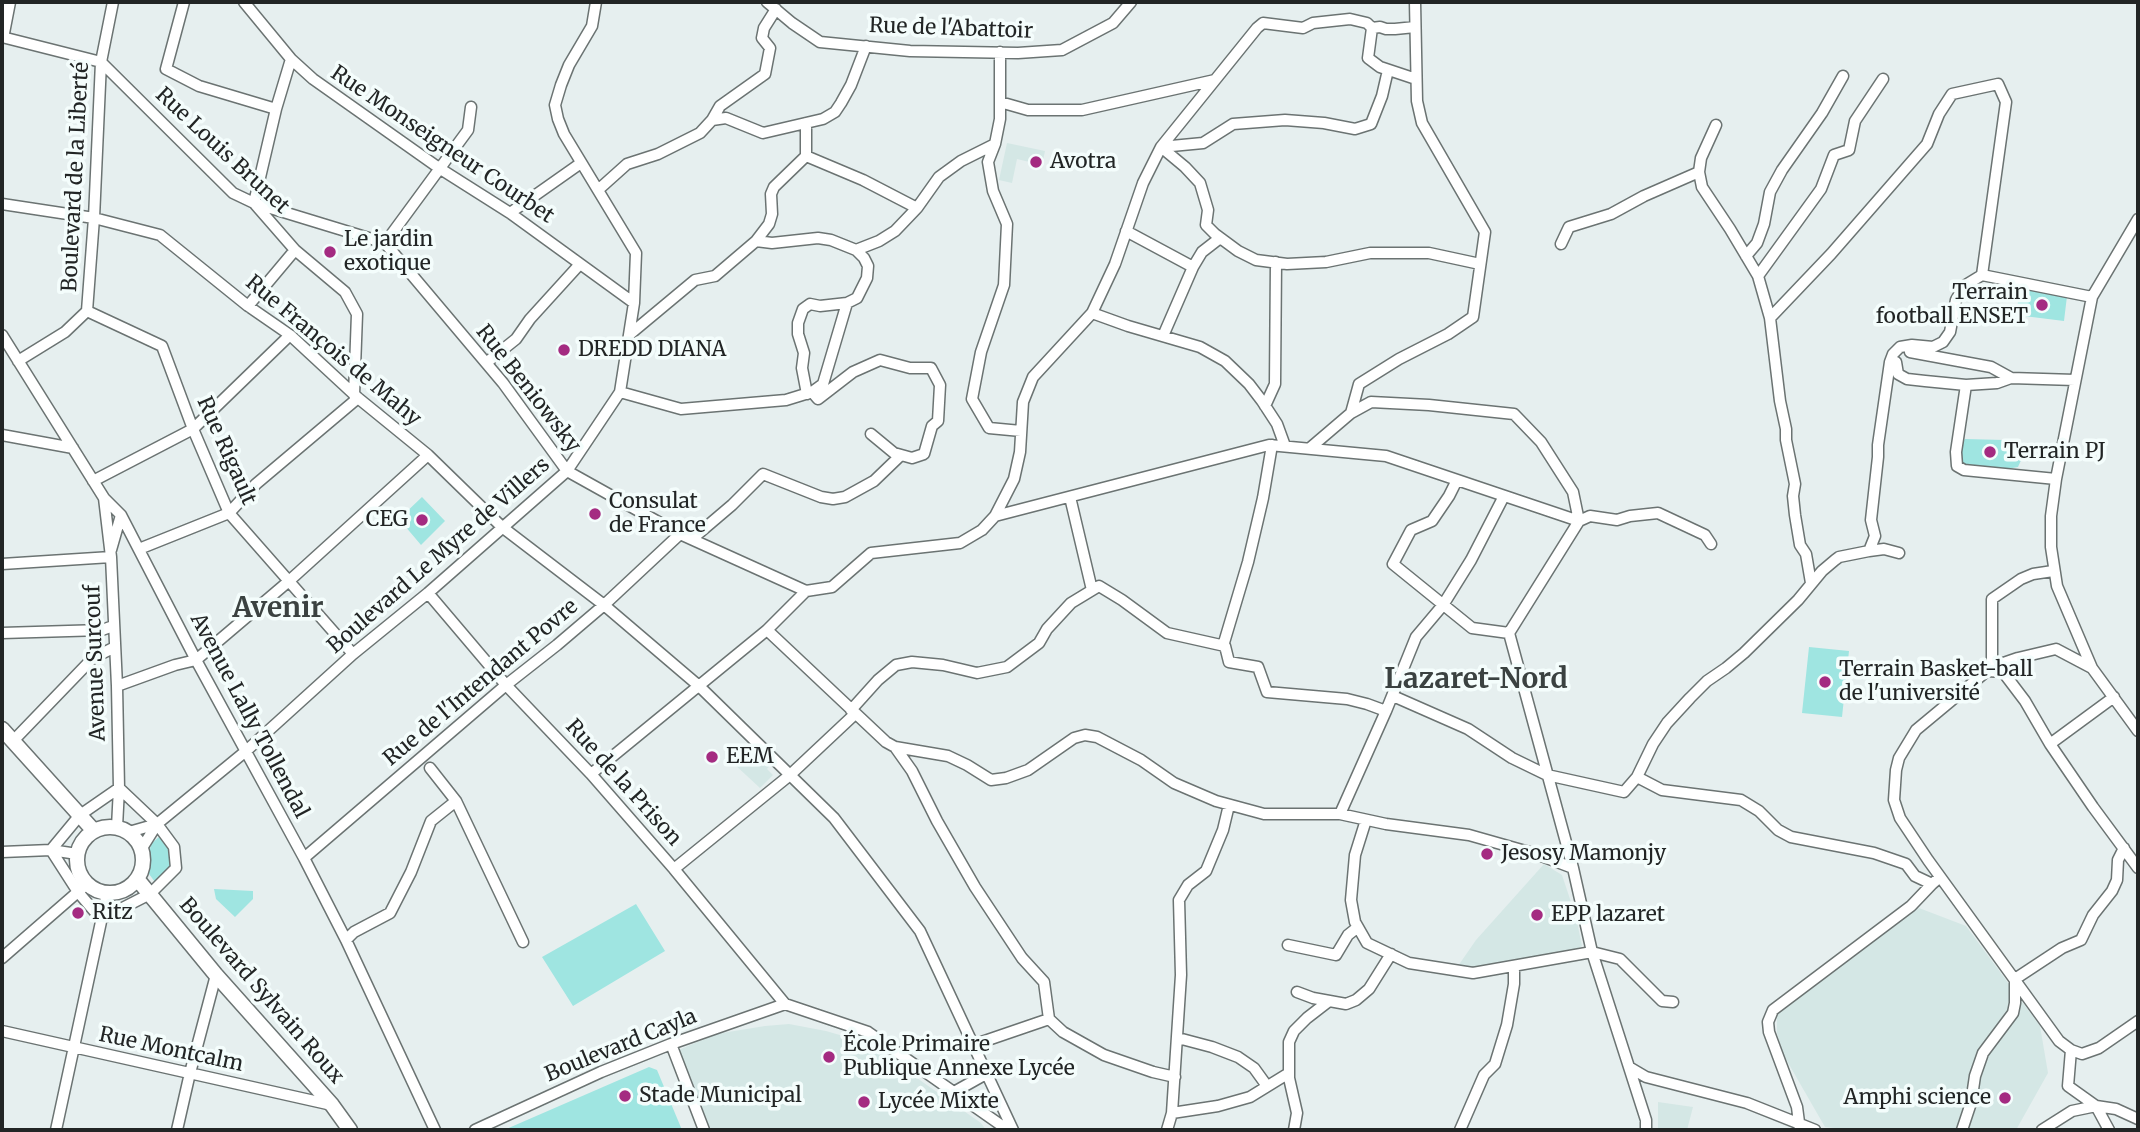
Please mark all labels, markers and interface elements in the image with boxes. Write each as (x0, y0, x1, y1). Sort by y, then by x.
street label: Rue de l'Abattoir (869, 14, 1033, 44)
street label: Boulevard de la Liberté (57, 61, 95, 293)
street label: Rue Monseigneur Courbet (326, 61, 558, 229)
street label: Rue Louis Brunet (150, 83, 294, 219)
place label: Avotra (1050, 149, 1116, 175)
marker: Avotra (1028, 154, 1044, 170)
place label: Le jardin exotique (344, 227, 433, 277)
marker: Le jardin exotique (322, 244, 338, 260)
street label: Rue François de Mahy (240, 270, 426, 432)
place label: Terrain football ENSET (1876, 280, 2028, 330)
marker: Terrain football ENSET (2034, 297, 2050, 313)
street label: Rue Beniowsky (470, 320, 586, 458)
place label: DREDD DIANA (578, 337, 726, 363)
marker: DREDD DIANA (556, 342, 572, 358)
street label: Rue Rigault (191, 393, 261, 509)
place label: Terrain PJ (2004, 439, 2106, 465)
marker: Terrain PJ (1982, 444, 1998, 460)
street label: Boulevard Le Myre de Villers (323, 453, 555, 659)
place label: Consulat de France (609, 489, 706, 539)
marker: Consulat de France (587, 506, 603, 522)
place label: CEG (366, 507, 408, 533)
marker: CEG (414, 512, 430, 528)
street label: Avenue Surcouf (81, 584, 111, 742)
district label: Avenir (233, 592, 323, 626)
street label: Rue de l'Intendant Povre (379, 594, 583, 772)
street label: Avenue Lally Tollendal (184, 609, 314, 823)
place label: Terrain Basket-ball de l'université (1839, 657, 2033, 707)
district label: Lazaret-Nord (1384, 663, 1568, 697)
marker: Terrain Basket-ball de l'université (1817, 674, 1833, 690)
street label: Rue de la Prison (560, 715, 686, 851)
place label: EEM (726, 744, 774, 770)
marker: EEM (704, 749, 720, 765)
place label: Jesosy Mamonjy (1501, 841, 1666, 867)
marker: Jesosy Mamonjy (1479, 846, 1495, 862)
street label: Boulevard Sylvain Roux (173, 893, 349, 1089)
place label: Ritz (92, 900, 133, 926)
place label: EPP lazaret (1551, 902, 1665, 928)
marker: Ritz (70, 905, 86, 921)
marker: EPP lazaret (1529, 907, 1545, 923)
street label: Boulevard Cayla (541, 1004, 701, 1088)
street label: Rue Montcalm (97, 1022, 245, 1078)
place label: École Primaire Publique Annexe Lycée (843, 1032, 1075, 1082)
marker: École Primaire Publique Annexe Lycée (821, 1049, 837, 1065)
place label: Stade Municipal (639, 1083, 802, 1109)
place label: Amphi science (1844, 1085, 1991, 1111)
marker: Stade Municipal (617, 1088, 633, 1104)
place label: Lycée Mixte (878, 1089, 999, 1115)
marker: Amphi science (1997, 1090, 2013, 1106)
marker: Lycée Mixte (856, 1094, 872, 1110)

